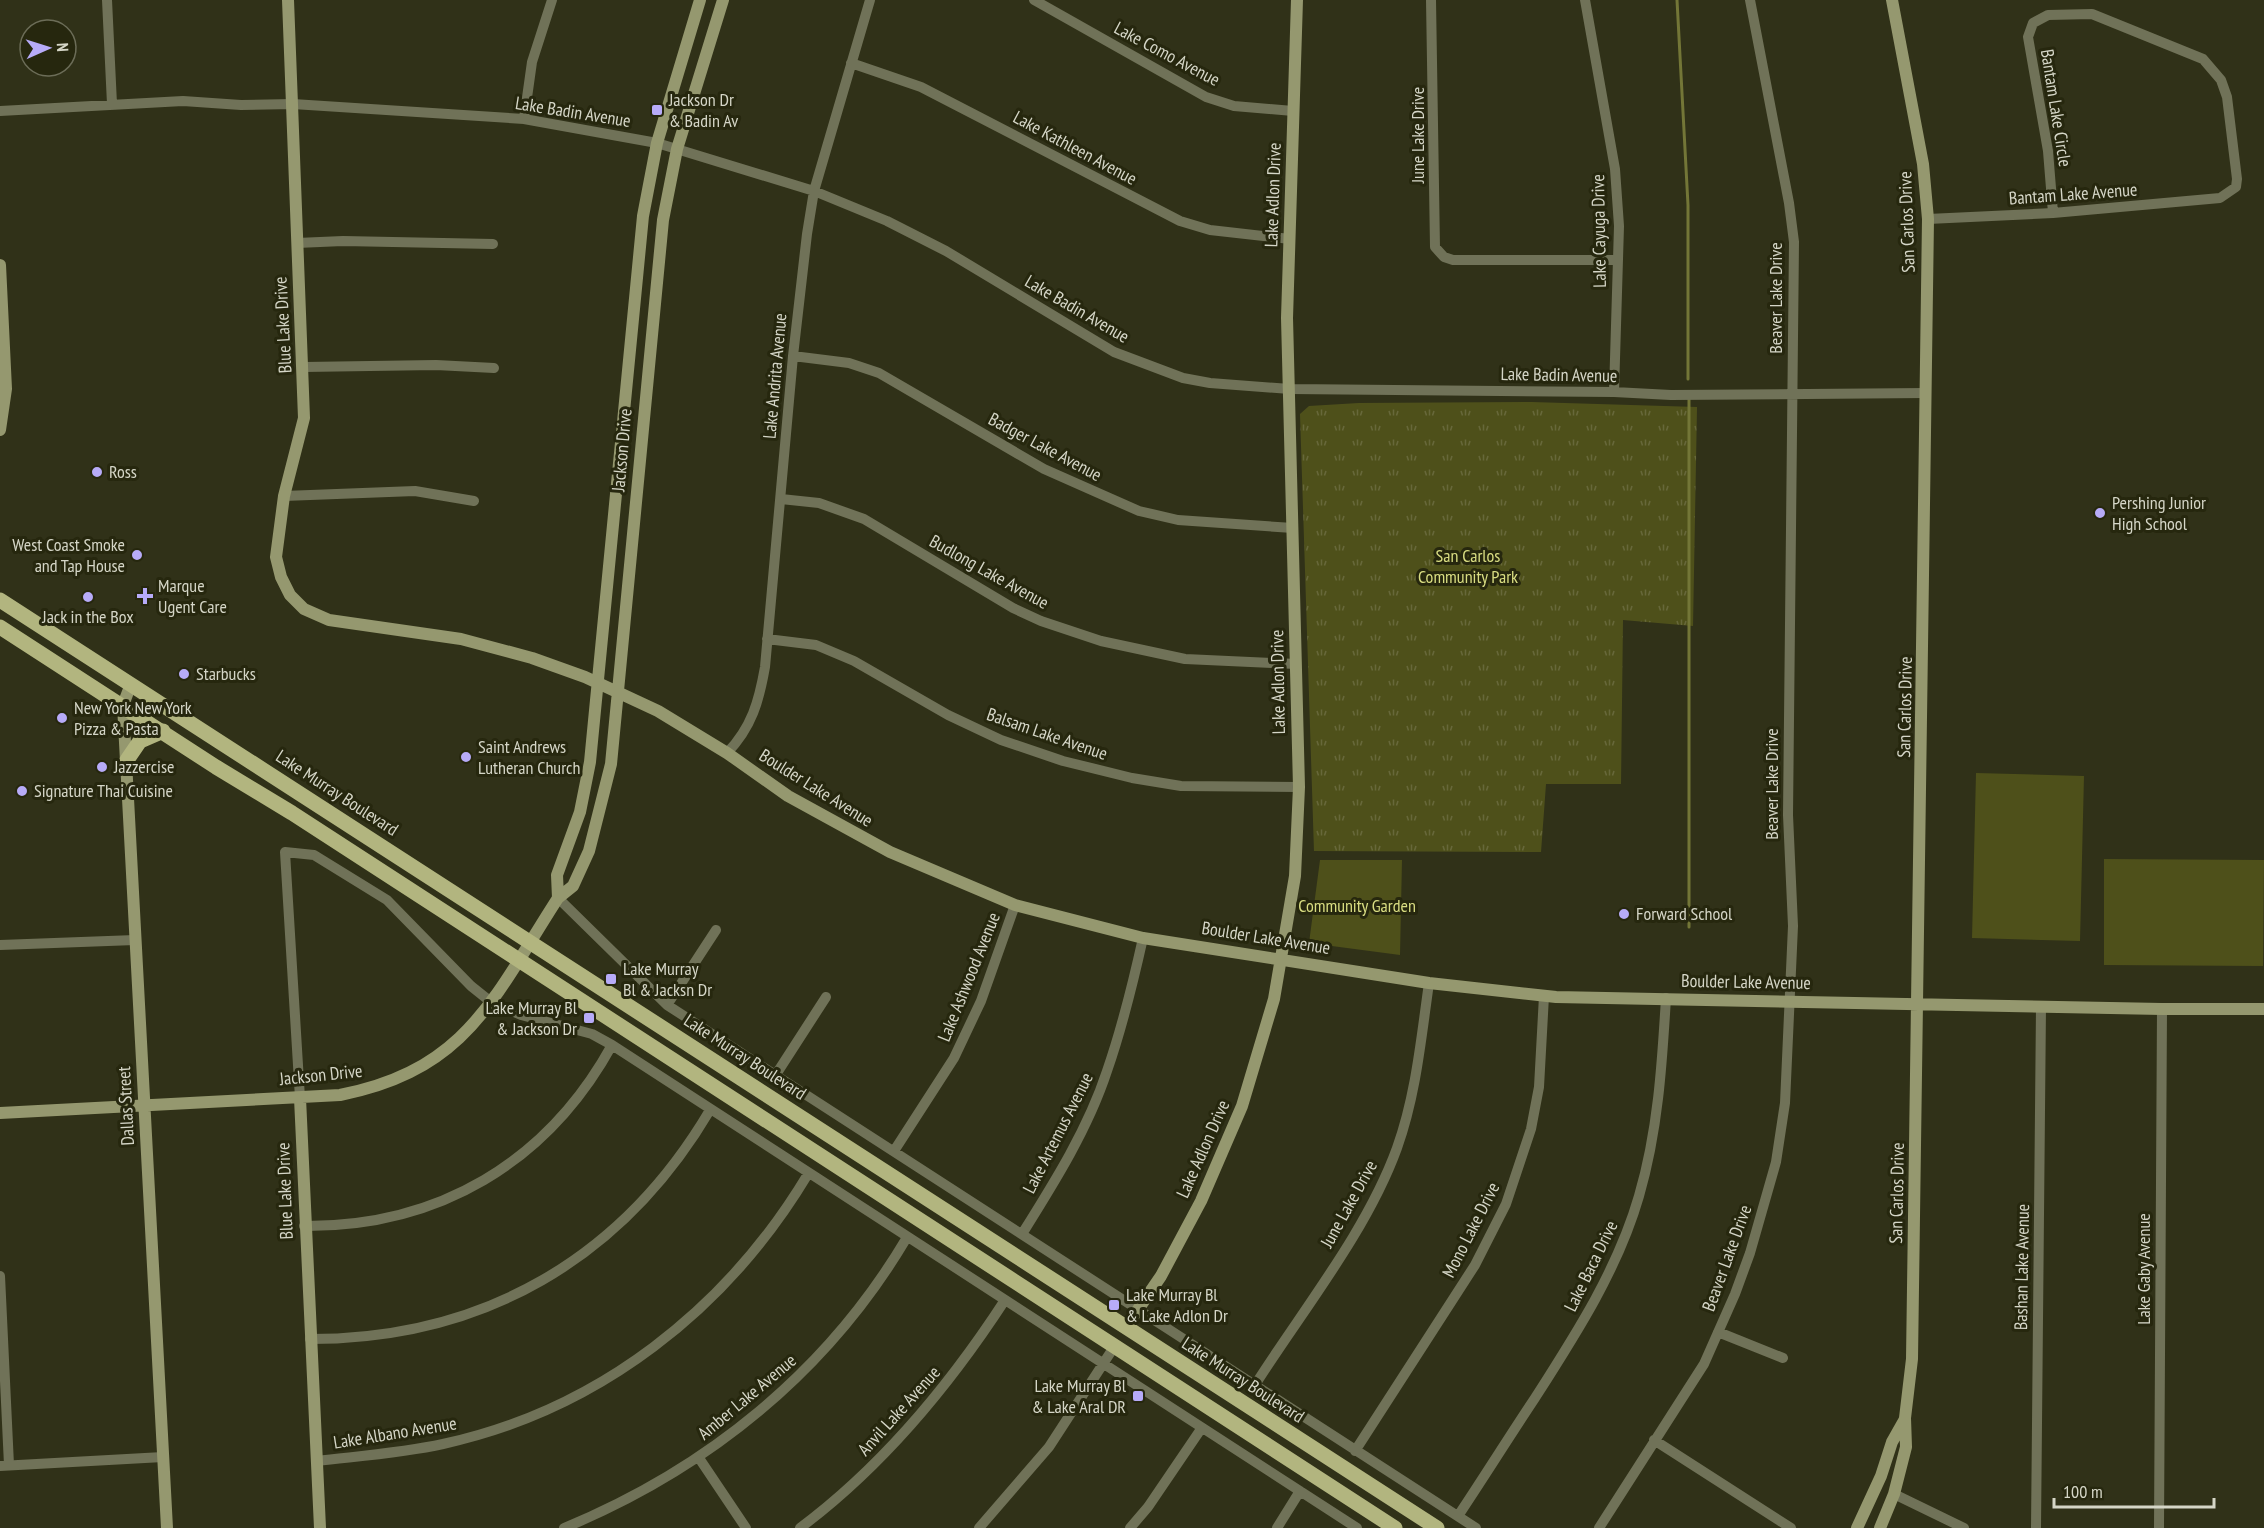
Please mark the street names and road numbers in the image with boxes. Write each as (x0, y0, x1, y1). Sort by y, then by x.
street label: Lake Como Avenue (1110, 16, 1224, 91)
street label: Bantam Lake Circle (2036, 47, 2077, 168)
street label: June Lake Drive (1406, 87, 1429, 184)
street label: Lake Badin Avenue (514, 91, 632, 132)
street label: Lake Kathleen Avenue (1009, 105, 1141, 190)
street label: Lake Adlon Drive (1259, 142, 1286, 248)
street label: San Carlos Drive (1893, 171, 1920, 273)
street label: Lake Cayuga Drive (1586, 174, 1611, 288)
street label: Bantam Lake Avenue (2008, 178, 2138, 209)
street label: Beaver Lake Drive (1764, 242, 1787, 354)
street label: Lake Badin Avenue (1021, 269, 1133, 348)
street label: Blue Lake Drive (268, 276, 297, 374)
street label: Lake Andrita Avenue (758, 312, 791, 440)
street label: Lake Badin Avenue (1501, 362, 1618, 387)
street label: Badger Lake Avenue (985, 407, 1106, 486)
street label: Jackson Drive (606, 408, 637, 493)
street label: Budlong Lake Avenue (925, 529, 1053, 614)
street label: Lake Adlon Drive (1265, 629, 1290, 735)
street label: San Carlos Drive (1892, 656, 1917, 758)
street label: Balsam Lake Avenue (984, 702, 1111, 765)
street label: Beaver Lake Drive (1760, 728, 1783, 840)
street label: Boulder Lake Avenue (755, 743, 877, 832)
street label: Lake Murray Boulevard (272, 744, 403, 841)
street label: Lake Ashwood Avenue (932, 909, 1005, 1045)
street label: Boulder Lake Avenue (1200, 916, 1332, 959)
street label: Boulder Lake Avenue (1681, 969, 1811, 994)
street label: Lake Murray Boulevard (680, 1008, 811, 1105)
street label: Jackson Drive (277, 1059, 364, 1090)
street label: Dallas Street (112, 1066, 139, 1146)
street label: Lake Artemus Avenue (1017, 1068, 1098, 1197)
street label: Lake Adlon Drive (1171, 1096, 1234, 1201)
street label: Blue Lake Drive (271, 1142, 298, 1240)
street label: San Carlos Drive (1884, 1142, 1909, 1244)
street label: June Lake Drive (1315, 1156, 1382, 1252)
street label: Mono Lake Drive (1437, 1178, 1504, 1281)
street label: Beaver Lake Drive (1697, 1202, 1756, 1314)
street label: Bashan Lake Avenue (2009, 1204, 2034, 1330)
street label: Lake Gaby Avenue (2132, 1213, 2155, 1325)
street label: Lake Baca Drive (1559, 1217, 1622, 1315)
street label: Lake Murray Boulevard (1178, 1331, 1309, 1428)
street label: Amber Lake Avenue (693, 1349, 801, 1445)
street label: Anvil Lake Avenue (852, 1361, 945, 1460)
street label: Lake Albano Avenue (332, 1411, 458, 1454)

